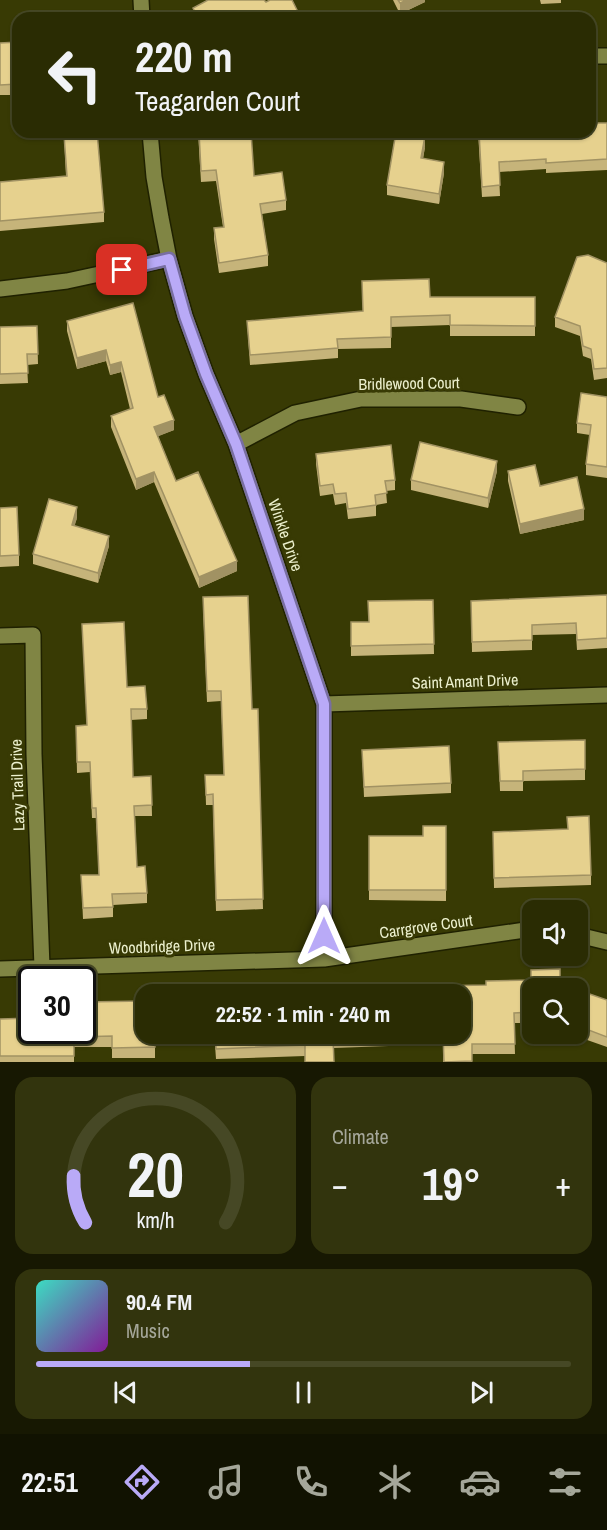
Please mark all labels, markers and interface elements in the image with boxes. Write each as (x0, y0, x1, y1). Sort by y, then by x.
text: 220 m (135, 29, 233, 85)
icon: left (36, 36, 114, 114)
text: Teagarden Court (135, 83, 300, 119)
pin (96, 244, 147, 295)
icon: arrive (105, 253, 138, 286)
street label: Bridlewood Court (358, 371, 460, 395)
street label: Winkle Drive (263, 496, 309, 574)
street label: Saint Amant Drive (411, 668, 519, 694)
street label: Lazy Trail Drive (4, 739, 30, 831)
map controls (522, 900, 588, 1044)
button: sound (522, 900, 588, 966)
position arrow (292, 904, 356, 968)
street label: Carrgrove Court (378, 909, 474, 943)
street label: Woodbridge Drive (109, 933, 215, 959)
speed limit sign: 30 (18, 966, 96, 1044)
button: search (522, 978, 588, 1044)
text: 22:52 · 1 min · 240 m (216, 999, 390, 1029)
text: Climate (332, 1123, 389, 1150)
text: 20 (127, 1132, 184, 1216)
text: 19° (422, 1153, 481, 1214)
text: − (332, 1162, 348, 1206)
text: + (555, 1162, 571, 1206)
text: km/h (136, 1206, 175, 1235)
text: 90.4 FM (126, 1287, 192, 1317)
text: Music (126, 1317, 170, 1344)
icon: previous (109, 1376, 142, 1409)
icon: pause (287, 1376, 320, 1409)
icon: next (465, 1376, 498, 1409)
icon: directions (121, 1461, 163, 1503)
icon: music (205, 1461, 247, 1503)
icon: phone (290, 1461, 332, 1503)
icon: climate (374, 1461, 416, 1503)
icon: car (459, 1461, 501, 1503)
icon: filters (544, 1461, 586, 1503)
text: 22:51 (21, 1464, 78, 1500)

